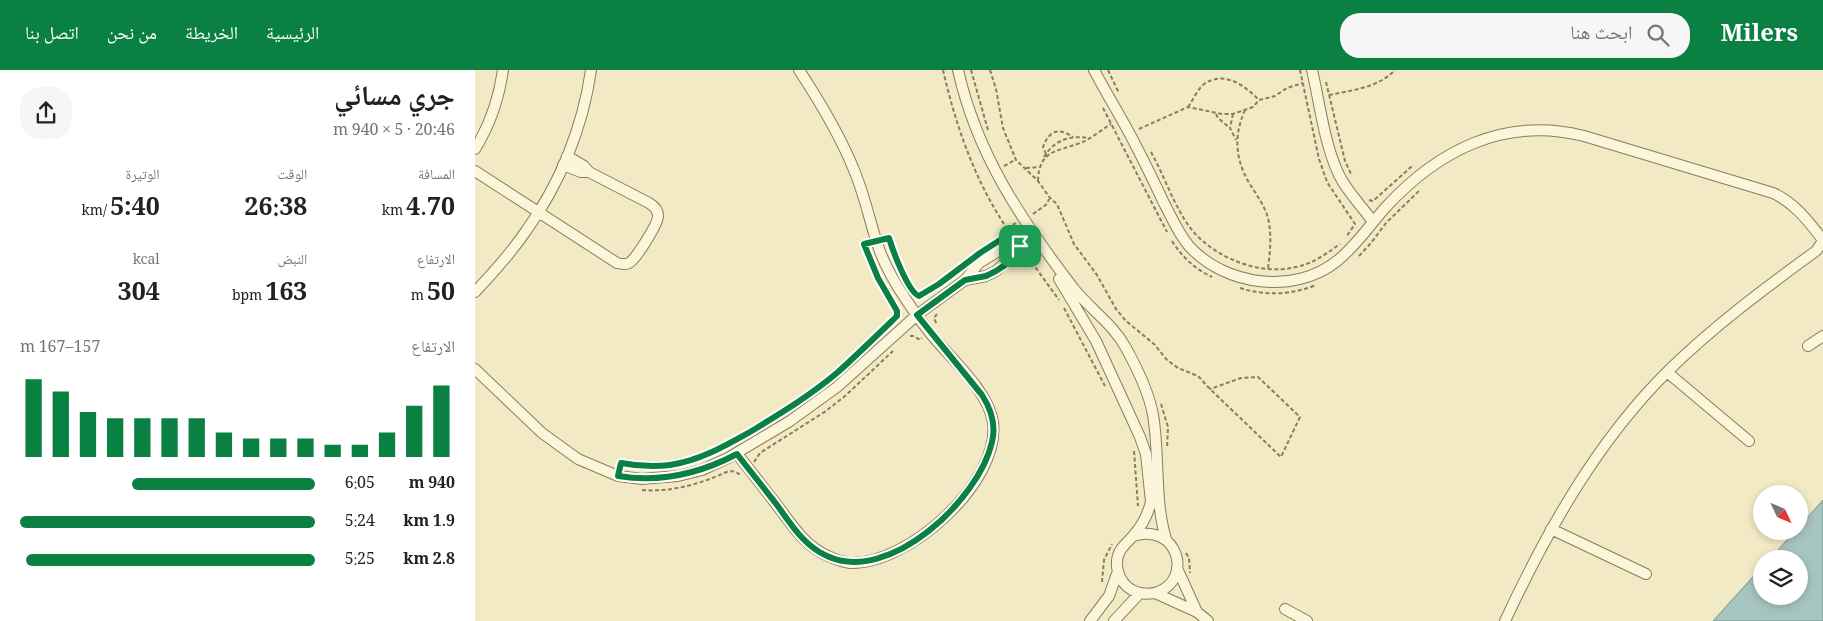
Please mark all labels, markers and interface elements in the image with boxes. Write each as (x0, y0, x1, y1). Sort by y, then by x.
search box (1340, 13, 1690, 58)
text: Milers (1720, 15, 1798, 56)
text: ابحث هنا (1570, 19, 1632, 51)
text: اتصل بنا (25, 20, 79, 50)
text: من نحن (107, 20, 157, 50)
text: الخريطة (185, 20, 238, 50)
text: الرئيسية (266, 20, 319, 50)
icon: search (1644, 21, 1672, 49)
text: جري مسائي (334, 75, 455, 123)
button: share (20, 87, 72, 139)
text: 20:46 · 5 × 940 m (333, 118, 455, 145)
text: الوتيرة (126, 164, 160, 188)
text: الوقت (277, 164, 307, 188)
text: المسافة (418, 164, 455, 188)
text: 5:40 (110, 188, 160, 231)
text: 26:38 (245, 188, 307, 231)
text: 4.70 (406, 188, 455, 231)
text: /km (82, 200, 110, 224)
text: km (382, 200, 406, 224)
pin (999, 225, 1041, 267)
icon: arrive (1006, 232, 1034, 260)
text: kcal (133, 249, 160, 273)
text: النبض (277, 249, 307, 273)
text: الارتفاع (417, 249, 455, 273)
text: 304 (118, 273, 160, 316)
text: 163 (265, 273, 307, 316)
text: 50 (427, 273, 455, 316)
text: bpm (232, 285, 265, 309)
text: m (411, 285, 427, 309)
text: 157–167 m (20, 335, 100, 362)
text: الارتفاع (411, 335, 455, 362)
text: 6:05 (345, 471, 375, 498)
text: 940 m (409, 471, 455, 498)
north arrow (1753, 485, 1807, 540)
map controls (1753, 485, 1808, 605)
text: 5:24 (345, 509, 375, 536)
text: 1.9 km (403, 509, 455, 536)
text: 5:25 (345, 547, 375, 574)
text: 2.8 km (403, 547, 455, 574)
button: layers (1753, 550, 1808, 605)

